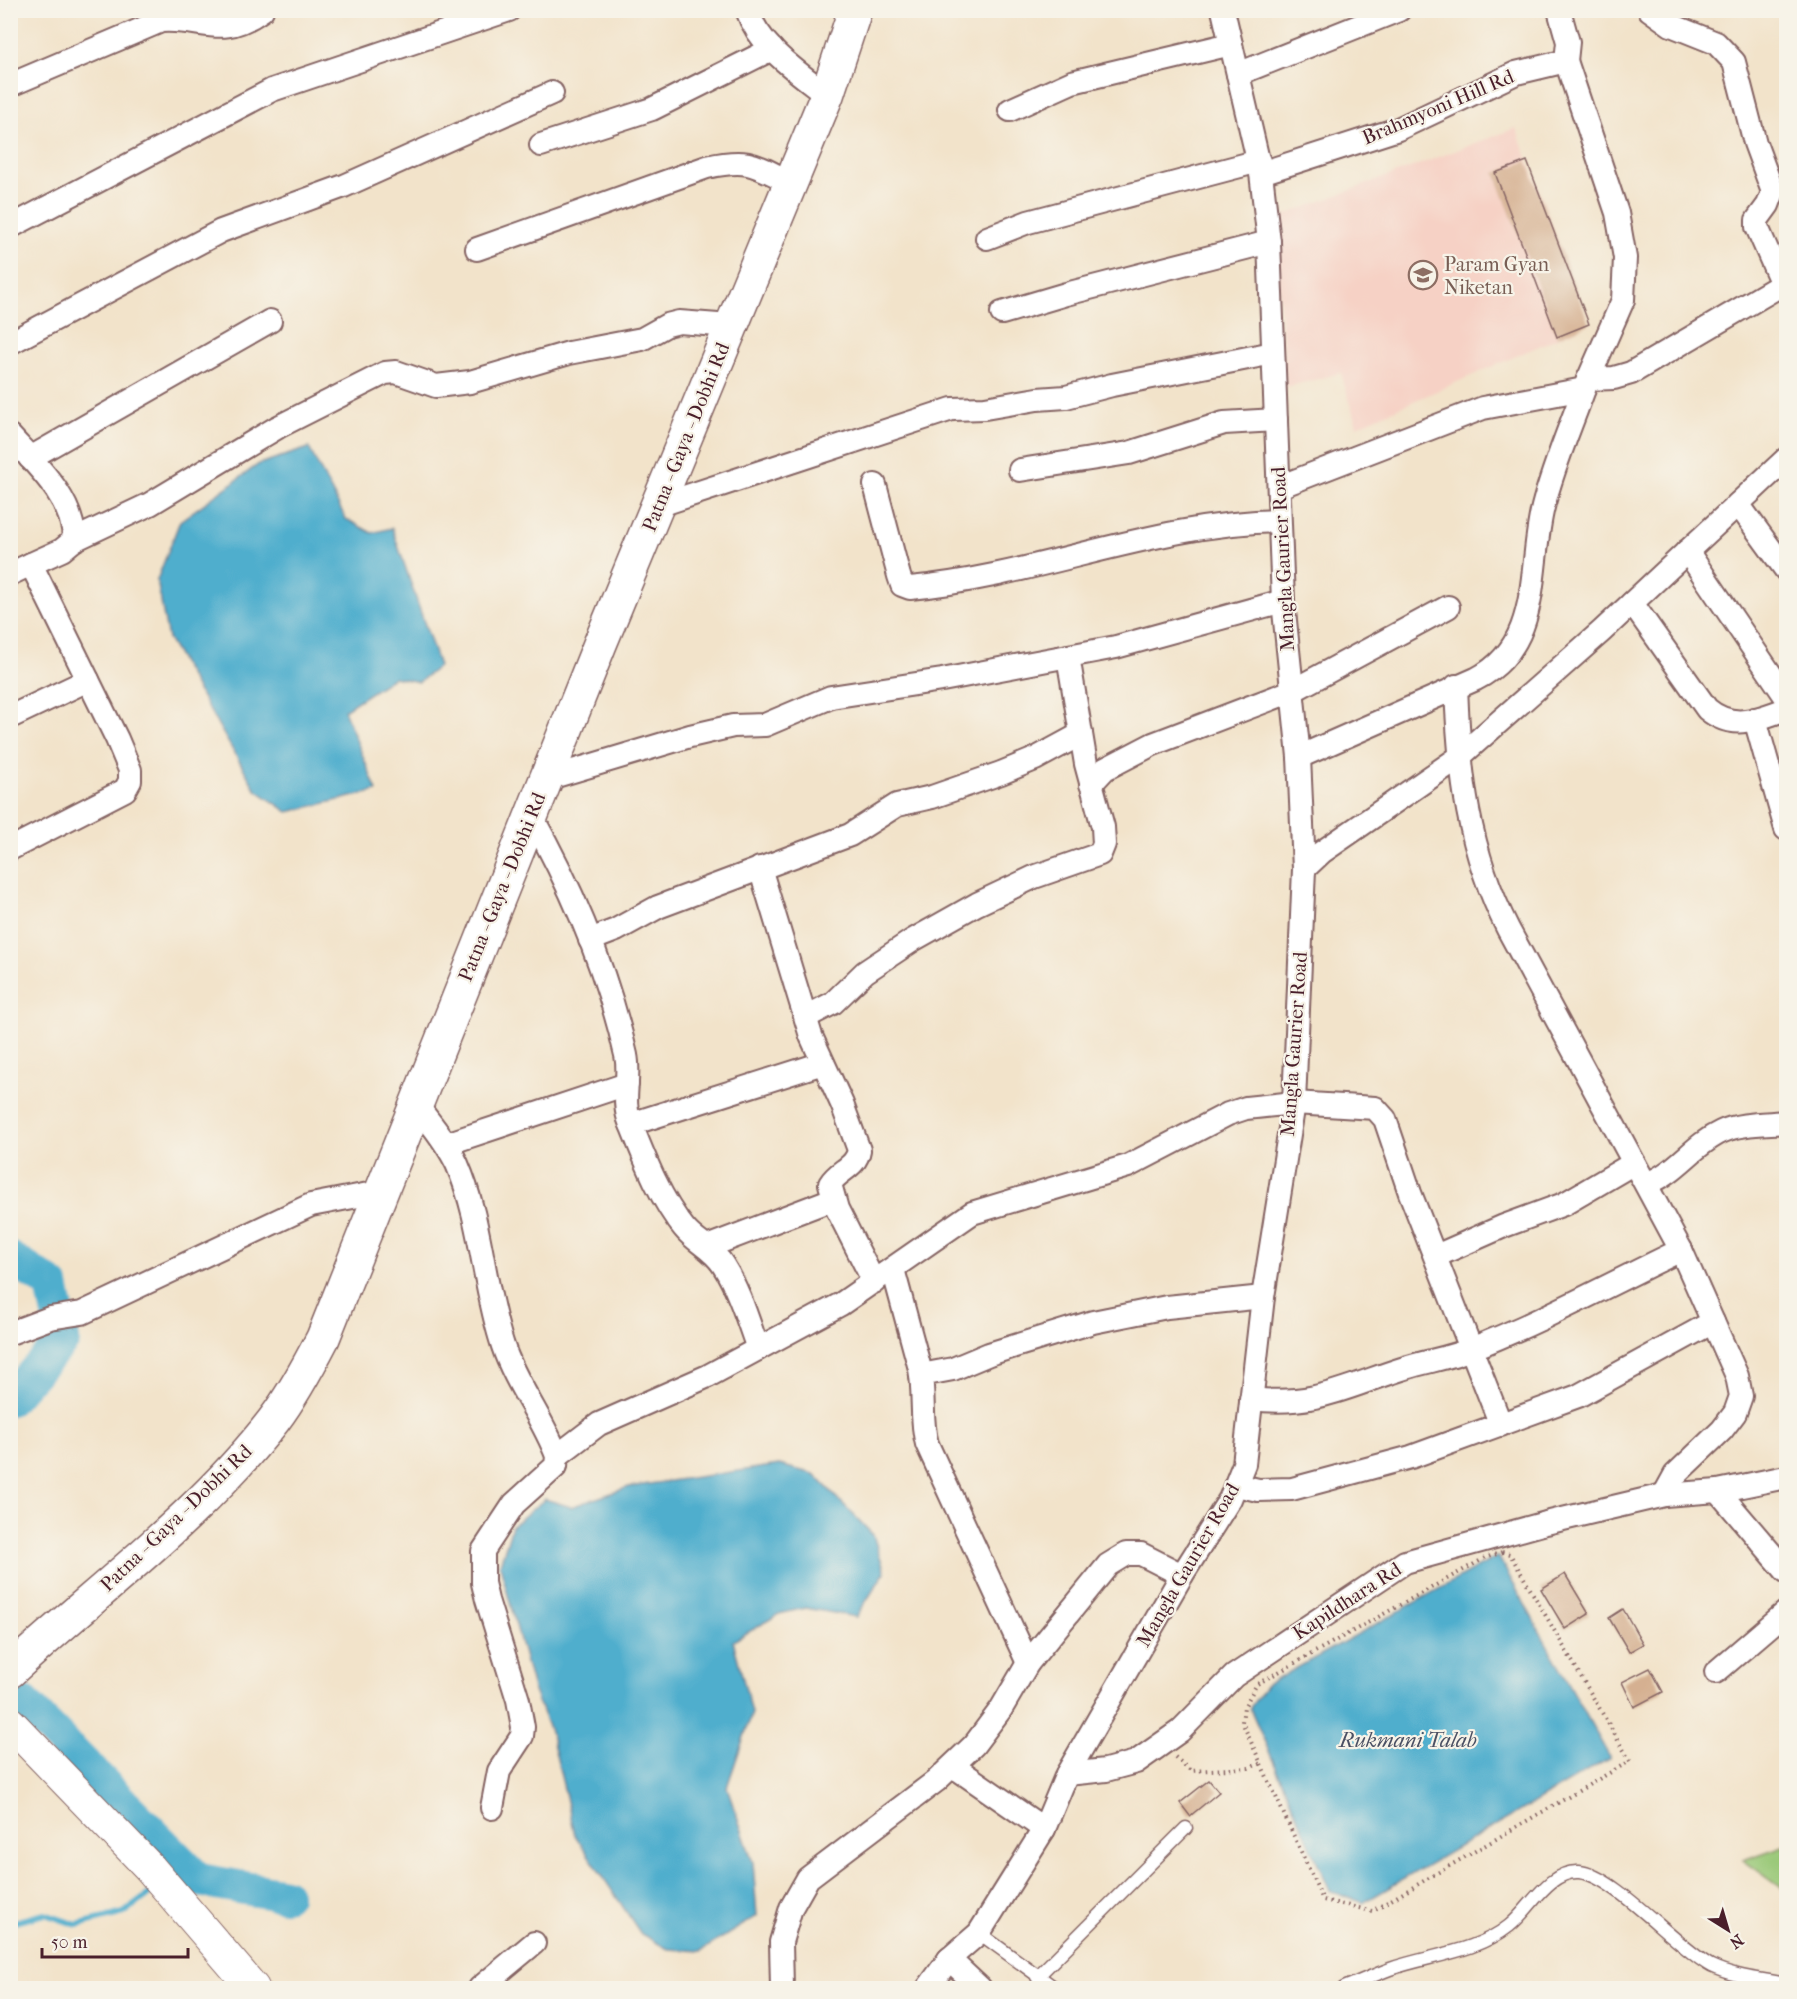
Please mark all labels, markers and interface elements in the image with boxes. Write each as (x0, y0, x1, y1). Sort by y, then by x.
street label: Brahmyoni Hill Rd (1359, 64, 1518, 149)
place label: Param Gyan Niketan (1444, 253, 1550, 299)
school or university icon: Param Gyan Niketan (1407, 259, 1439, 291)
street label: Patna - Gaya - Dobhi Rd (638, 338, 735, 535)
street label: Mangla Gaurier Road (1267, 465, 1299, 652)
street label: Patna - Gaya - Dobhi Rd (454, 788, 551, 985)
street label: Mangla Gaurier Road (1276, 950, 1312, 1137)
street label: Patna - Gaya - Dobhi Rd (95, 1439, 257, 1596)
street label: Mangla Gaurier Road (1132, 1478, 1245, 1651)
street label: Kapildhara Rd (1288, 1557, 1406, 1645)
water label: Rukmani Talab (1337, 1728, 1477, 1752)
north arrow (1698, 1900, 1758, 1960)
scale bar (42, 1921, 188, 1959)
text: N (1725, 1930, 1747, 1953)
text: 50 m (51, 1932, 88, 1953)

